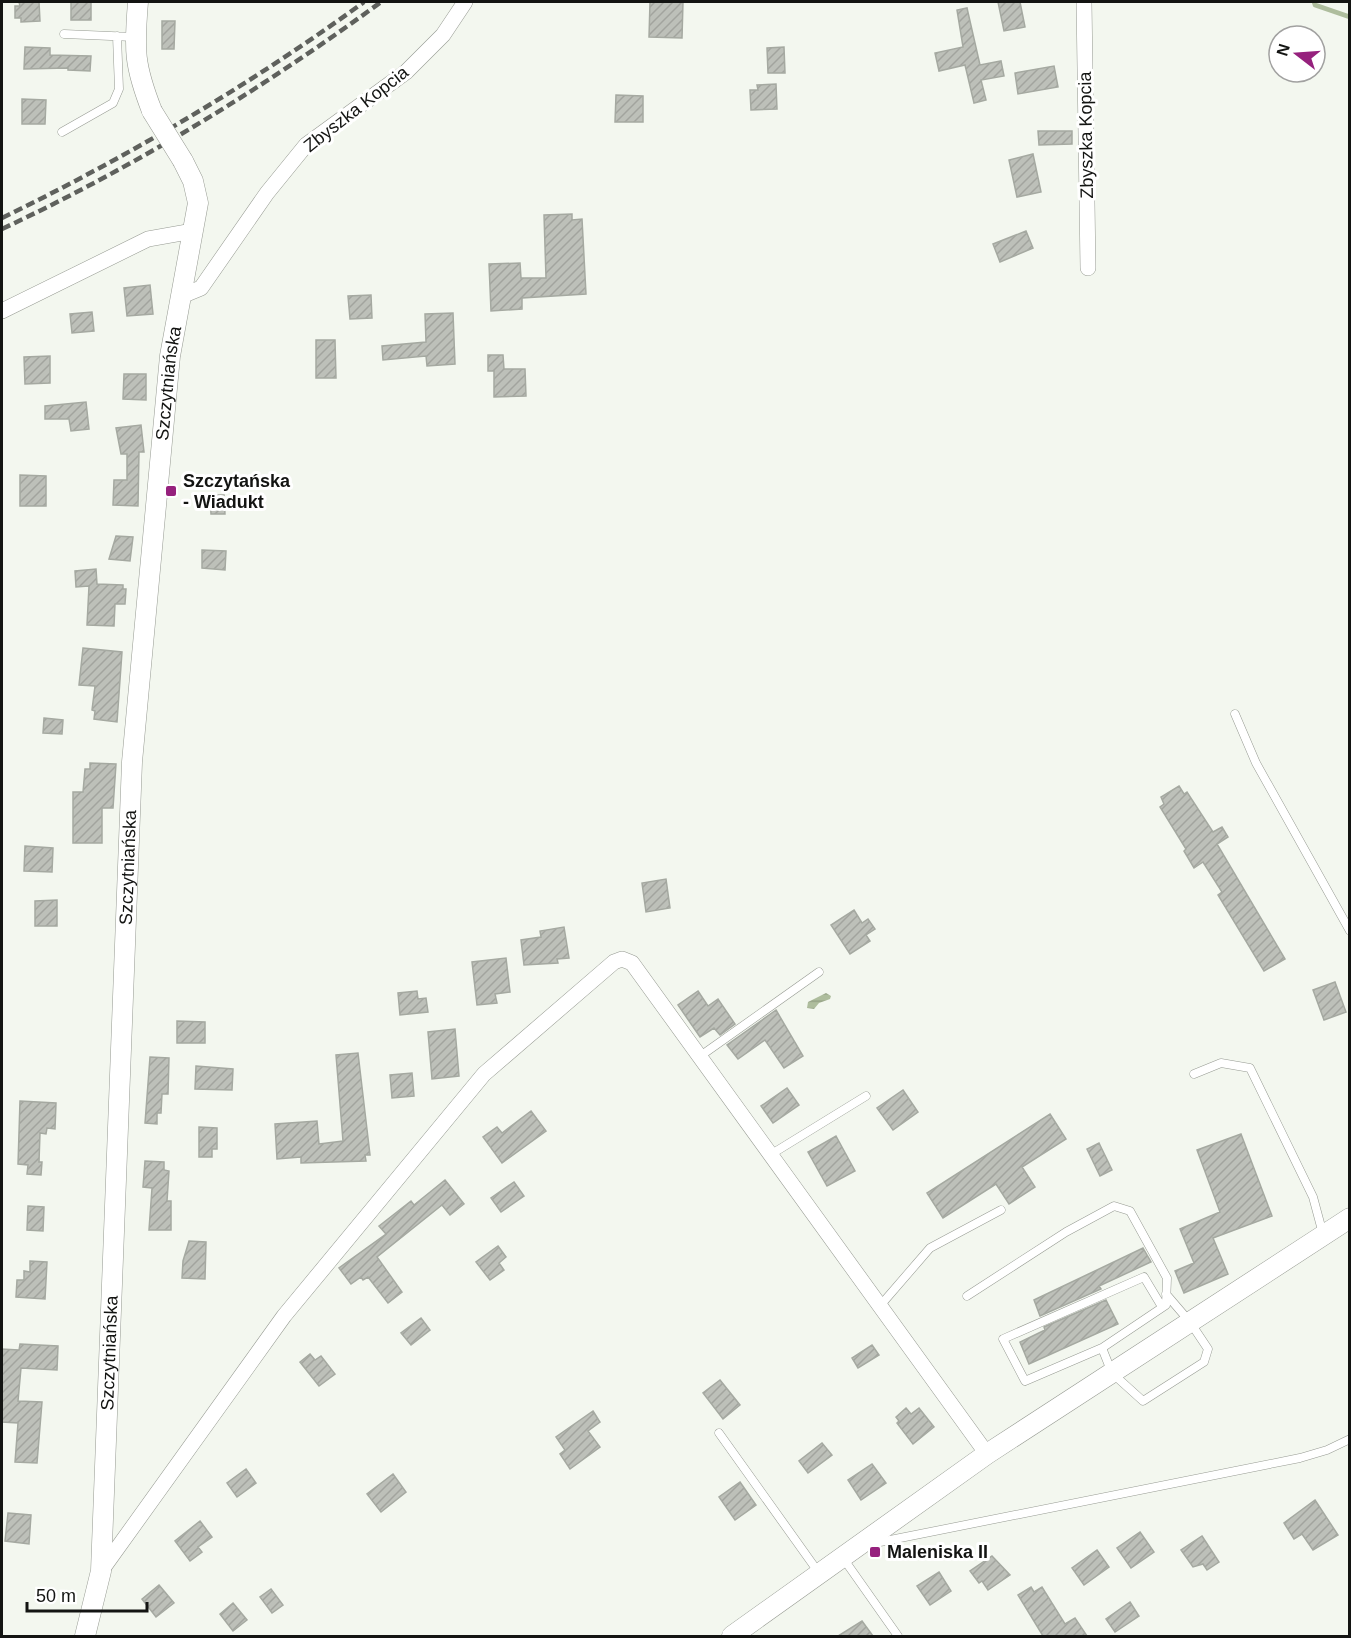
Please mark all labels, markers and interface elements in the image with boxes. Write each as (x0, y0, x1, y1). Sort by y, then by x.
north arrow (1267, 24, 1327, 84)
text: N (1273, 42, 1293, 58)
street label: Zbyszka Kopcia (300, 61, 413, 156)
street label: Zbyszka Kopcia (1075, 70, 1097, 199)
street label: Szczytniańska (152, 323, 185, 441)
place label: Szczytańska - Wiadukt (183, 471, 291, 512)
marker: Szczytańska - Wiadukt (164, 484, 178, 498)
street label: Szczytniańska (116, 809, 140, 925)
street label: Szczytniańska (97, 1294, 122, 1411)
place label: Maleniska II (887, 1542, 988, 1562)
marker: Maleniska II (868, 1545, 882, 1559)
scale bar (27, 1575, 147, 1613)
text: 50 m (36, 1586, 76, 1606)

